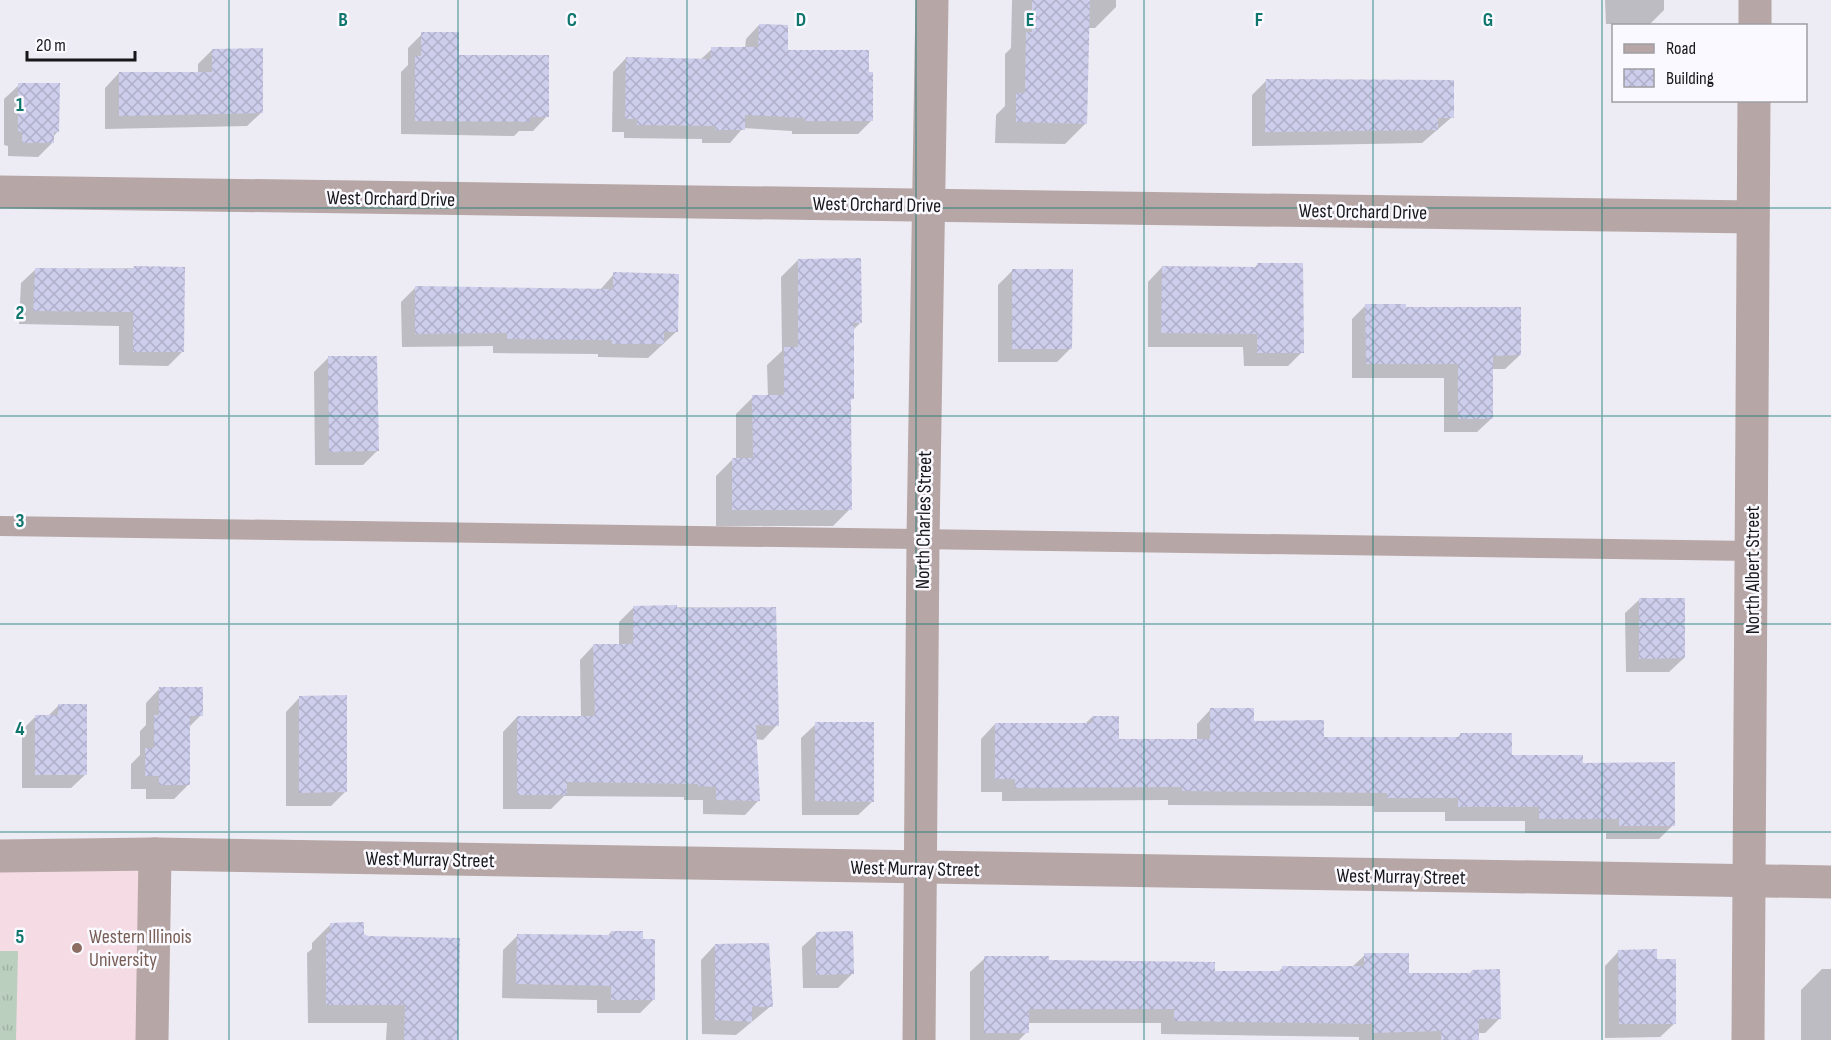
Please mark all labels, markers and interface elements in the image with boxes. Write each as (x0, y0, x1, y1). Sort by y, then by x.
text: B (338, 8, 348, 32)
text: C (567, 8, 577, 32)
text: D (796, 8, 806, 32)
text: E (1026, 8, 1034, 32)
text: F (1255, 8, 1263, 32)
text: G (1483, 8, 1493, 32)
scale bar (27, 24, 135, 62)
legend (1612, 24, 1807, 102)
text: 20 m (36, 35, 66, 56)
text: Road (1666, 38, 1696, 59)
text: Building (1666, 68, 1714, 89)
text: 1 (16, 93, 24, 117)
street label: West Orchard Drive (326, 186, 455, 212)
street label: West Orchard Drive (812, 192, 941, 218)
street label: West Orchard Drive (1298, 199, 1427, 225)
text: 2 (16, 301, 24, 325)
street label: North Charles Street (911, 451, 937, 589)
street label: North Albert Street (1741, 506, 1765, 634)
text: 3 (16, 509, 25, 533)
text: 4 (15, 717, 25, 741)
street label: West Murray Street (365, 847, 495, 873)
street label: West Murray Street (850, 856, 980, 882)
street label: West Murray Street (1336, 864, 1466, 890)
text: 5 (16, 925, 25, 949)
place label: Western Illinois University (89, 925, 192, 972)
marker: Western Illinois University (70, 941, 84, 955)

